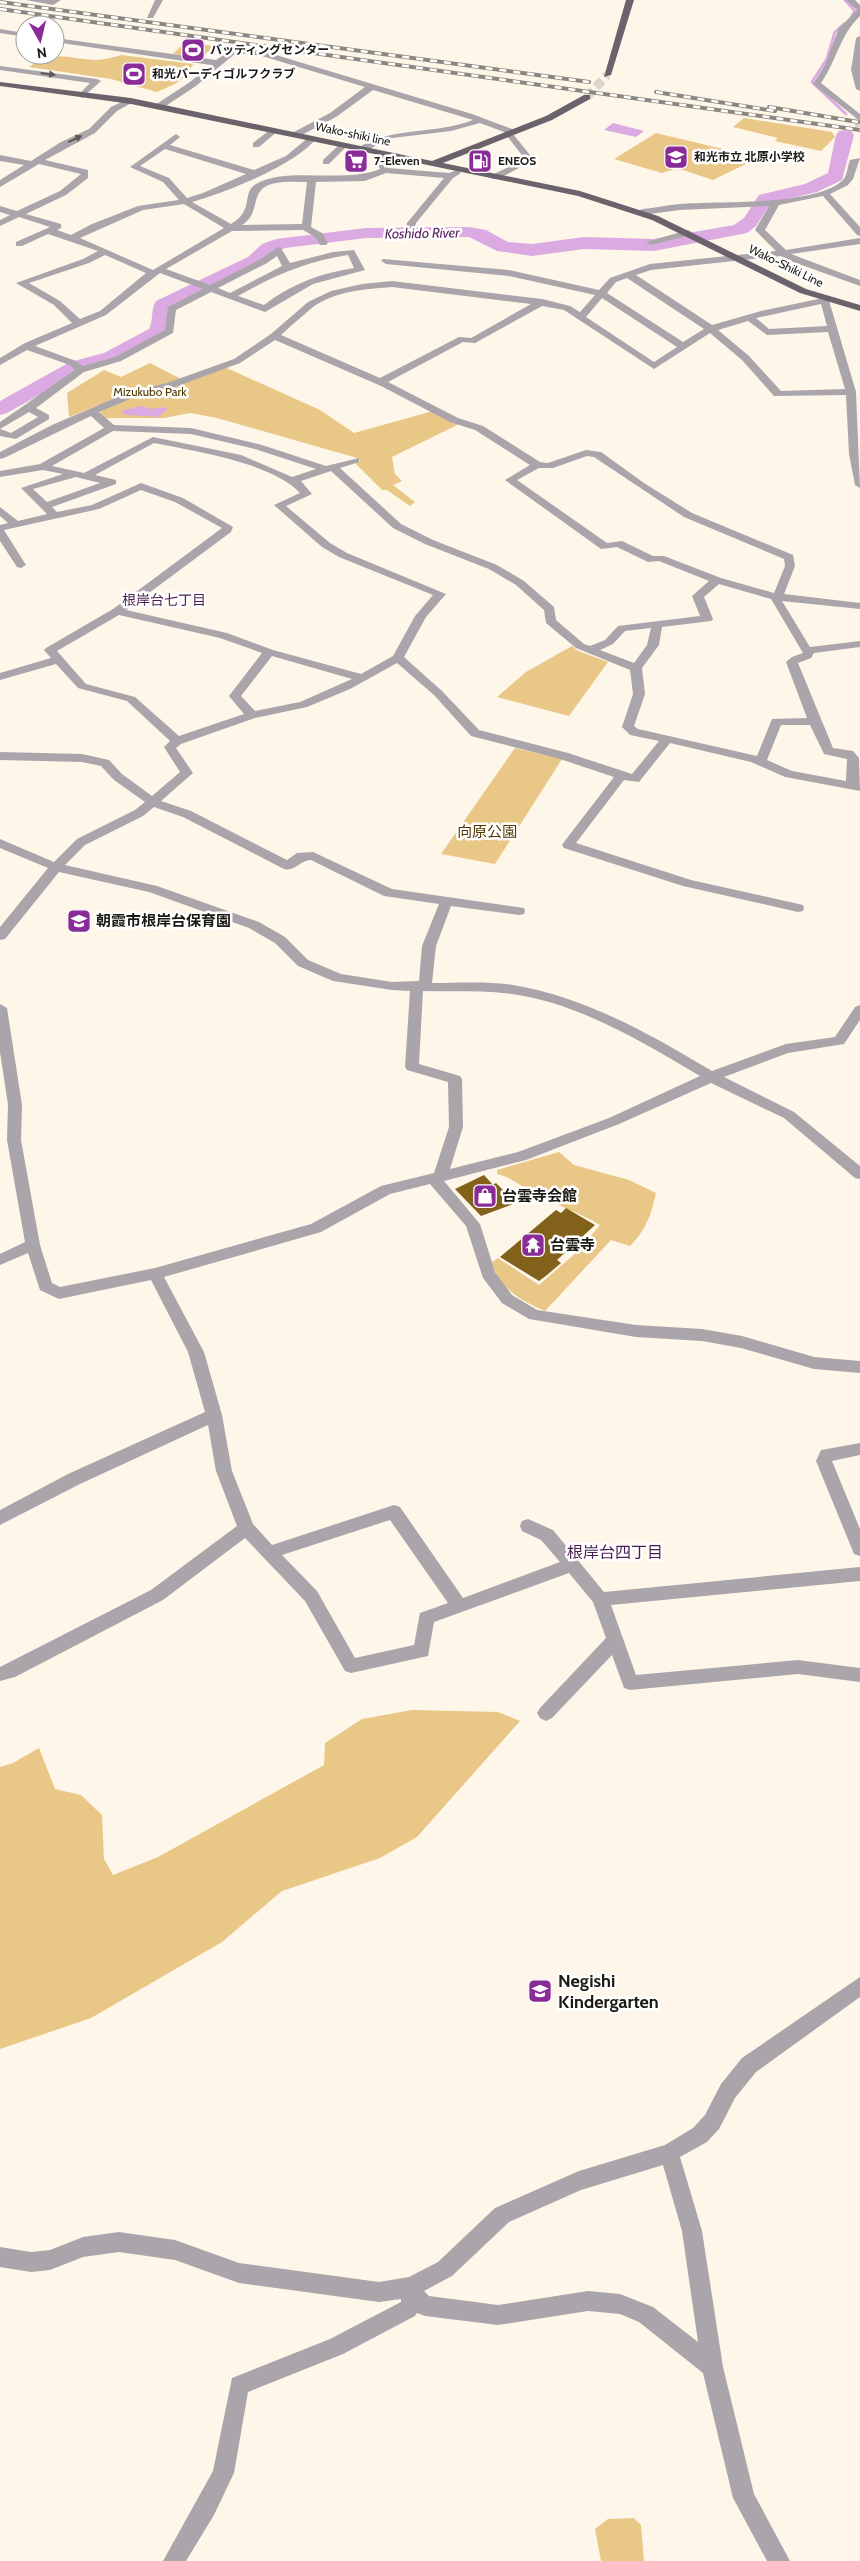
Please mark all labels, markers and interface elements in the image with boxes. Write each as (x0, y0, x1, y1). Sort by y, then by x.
north arrow (15, 15, 65, 65)
sports icon: バッティングセンター (180, 37, 206, 63)
place label: バッティングセンター (210, 42, 329, 57)
text: N (36, 43, 48, 62)
sports icon: 和光バーディゴルフクラブ (121, 61, 147, 87)
place label: 和光バーディゴルフクラブ (152, 66, 295, 81)
one-way arrow (41, 70, 57, 78)
street label: Wako-shiki line (314, 118, 392, 149)
one-way arrow (68, 134, 82, 142)
school or university icon: 和光市立 北原小学校 (663, 144, 689, 170)
supermarket icon: 7-Eleven (343, 148, 369, 174)
fuel station icon: ENEOS (467, 148, 493, 174)
place label: 和光市立 北原小学校 (694, 149, 805, 164)
place label: 7-Eleven (374, 153, 420, 168)
place label: ENEOS (498, 153, 536, 168)
water label: Koshido River (384, 223, 460, 243)
street label: Wako-Shiki Line (746, 241, 826, 290)
park label: Mizukubo Park (113, 384, 187, 399)
district label: 根岸台七丁目 (122, 591, 206, 609)
park label: 向原公園 (457, 823, 517, 841)
school or university icon: 朝霞市根岸台保育園 (66, 908, 92, 934)
place label: 朝霞市根岸台保育園 (96, 912, 231, 930)
shop icon: 台雲寺会館 (472, 1183, 498, 1209)
place label: 台雲寺会館 (502, 1187, 577, 1205)
temple icon: 台雲寺 (520, 1232, 546, 1258)
place label: 台雲寺 (550, 1236, 595, 1254)
district label: 根岸台四丁目 (567, 1543, 663, 1562)
place label: Negishi Kindergarten (558, 1970, 659, 2013)
school or university icon: Negishi Kindergarten (527, 1978, 553, 2004)

